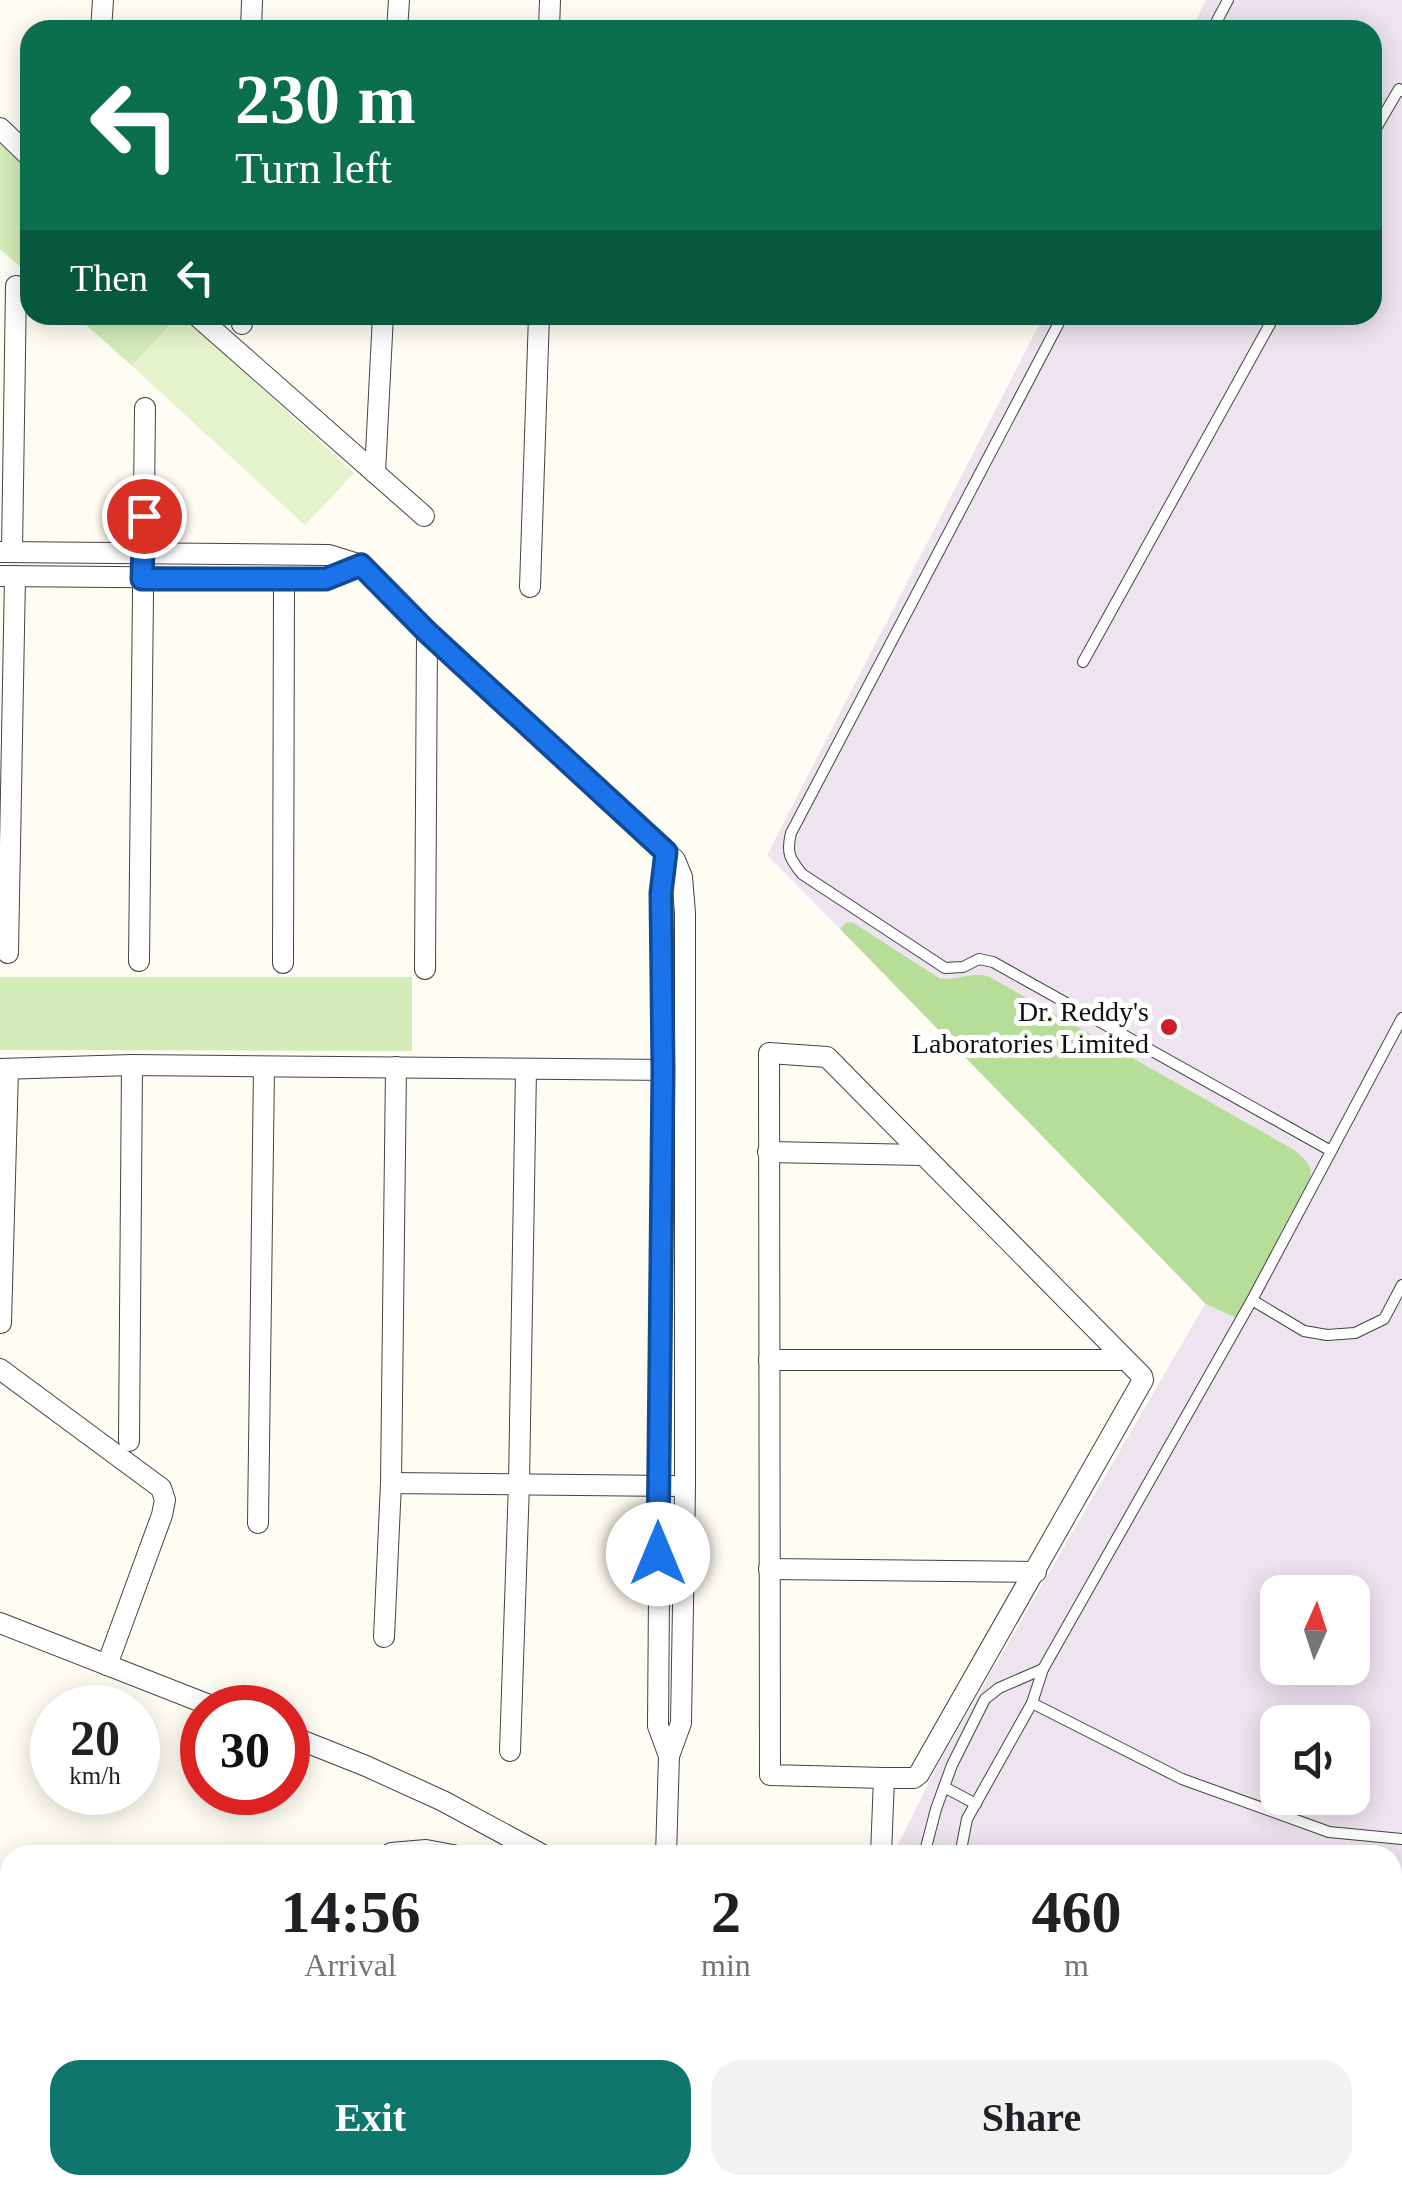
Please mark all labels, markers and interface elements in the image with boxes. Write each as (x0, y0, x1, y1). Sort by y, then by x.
icon: left (70, 60, 200, 190)
text: 230 m (235, 61, 416, 138)
text: Turn left (235, 143, 392, 193)
icon: left (168, 250, 223, 305)
text: Then (70, 257, 148, 299)
pin (102, 474, 187, 559)
icon: arrive (117, 489, 172, 544)
place label: Dr. Reddy's Laboratories Limited (912, 996, 1149, 1059)
marker: Dr. Reddy's Laboratories Limited (1158, 1016, 1180, 1038)
position arrow (606, 1502, 710, 1606)
north arrow (1260, 1575, 1370, 1685)
map controls (1260, 1575, 1370, 1815)
speed limit sign: 30 (180, 1685, 310, 1815)
button: sound (1260, 1705, 1370, 1815)
text: 20 (70, 1710, 120, 1766)
text: km/h (69, 1762, 121, 1789)
text: 14:56 (281, 1879, 421, 1945)
text: 2 (711, 1879, 741, 1945)
text: 460 (1031, 1879, 1121, 1945)
text: Arrival (304, 1947, 397, 1983)
text: min (701, 1947, 751, 1983)
text: m (1064, 1947, 1089, 1983)
button: Exit (50, 2060, 691, 2175)
button: Share (711, 2060, 1352, 2175)

